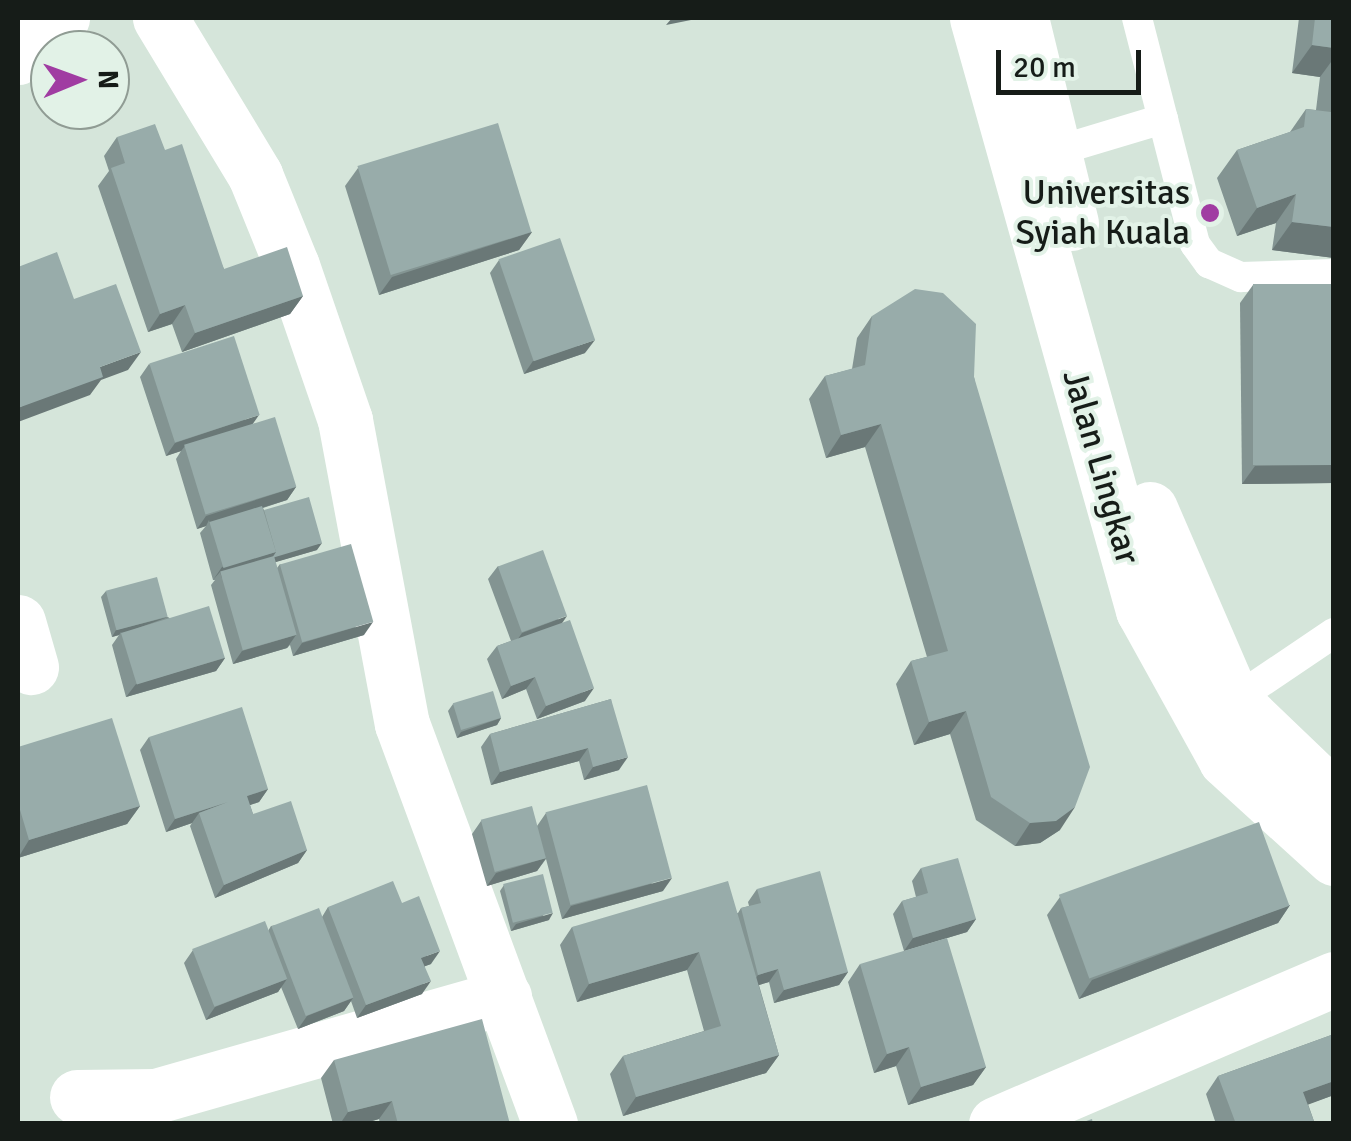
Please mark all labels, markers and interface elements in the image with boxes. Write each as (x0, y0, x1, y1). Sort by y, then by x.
north arrow (30, 30, 130, 130)
scale bar (1001, 30, 1146, 92)
text: 20 m (1013, 49, 1076, 86)
text: N (91, 69, 125, 90)
place label: Universitas Syiah Kuala (1015, 172, 1190, 254)
marker: Universitas Syiah Kuala (1199, 202, 1221, 224)
street label: Jalan Lingkar (1053, 365, 1149, 569)

